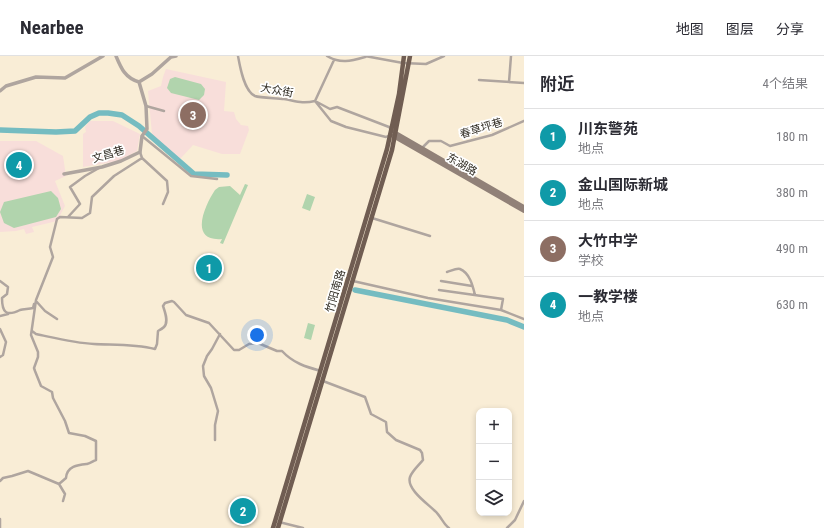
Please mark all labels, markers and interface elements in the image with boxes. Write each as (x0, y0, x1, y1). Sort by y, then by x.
text: Nearbee (20, 16, 84, 39)
text: 地图 (676, 21, 704, 37)
text: 图层 (726, 21, 754, 37)
text: 分享 (776, 21, 804, 37)
text: 附近 (540, 74, 574, 94)
text: 4个结果 (763, 76, 808, 91)
street label: 大众街 (260, 81, 294, 100)
pin: 3 (180, 100, 206, 130)
street label: 春草坪巷 (458, 116, 504, 141)
text: 川东警苑 (578, 120, 638, 138)
text: 1 (550, 129, 556, 144)
text: 180 m (776, 129, 808, 144)
text: 地点 (578, 141, 604, 156)
street label: 文昌巷 (90, 143, 126, 166)
pin: 4 (6, 150, 32, 180)
street label: 东湖路 (444, 151, 479, 178)
text: 金山国际新城 (578, 176, 668, 194)
text: 2 (550, 185, 556, 200)
text: 380 m (776, 185, 808, 200)
text: 地点 (578, 197, 604, 212)
text: 大竹中学 (578, 232, 638, 250)
text: 3 (550, 241, 556, 256)
text: 490 m (776, 241, 808, 256)
pin: 1 (196, 253, 222, 283)
text: 学校 (578, 253, 604, 268)
street label: 竹阳南路 (323, 268, 348, 314)
text: 一教学楼 (578, 288, 638, 306)
text: 4 (550, 297, 556, 312)
text: 630 m (776, 297, 808, 312)
text: 地点 (578, 309, 604, 324)
your location (247, 325, 267, 345)
map controls (476, 408, 512, 516)
button: + (476, 408, 512, 444)
button: − (476, 444, 512, 480)
button: layers (476, 480, 512, 516)
pin: 2 (230, 496, 256, 526)

